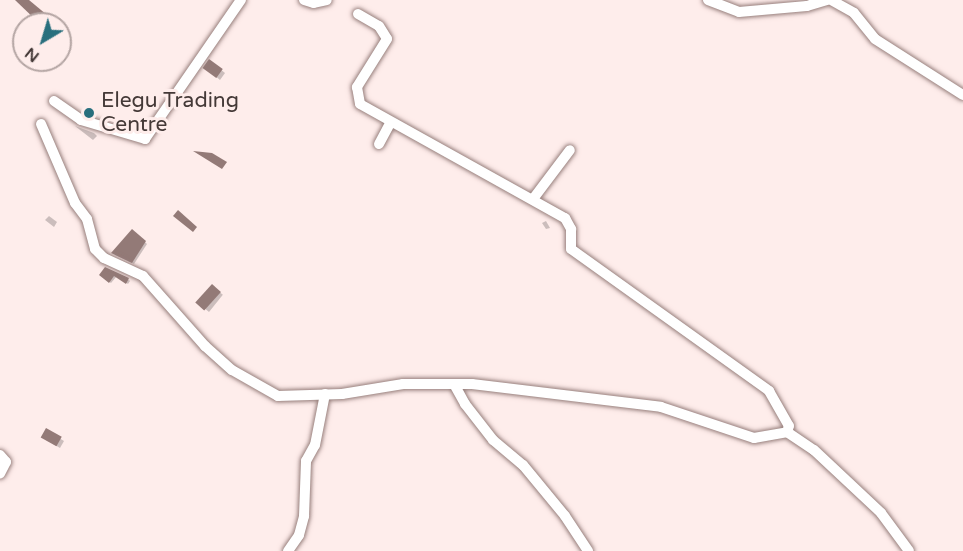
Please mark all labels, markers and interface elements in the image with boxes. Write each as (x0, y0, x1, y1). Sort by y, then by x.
north arrow (12, 12, 72, 72)
text: N (21, 43, 43, 66)
place label: Elegu Trading Centre (101, 88, 239, 138)
marker: Elegu Trading Centre (82, 106, 96, 120)

